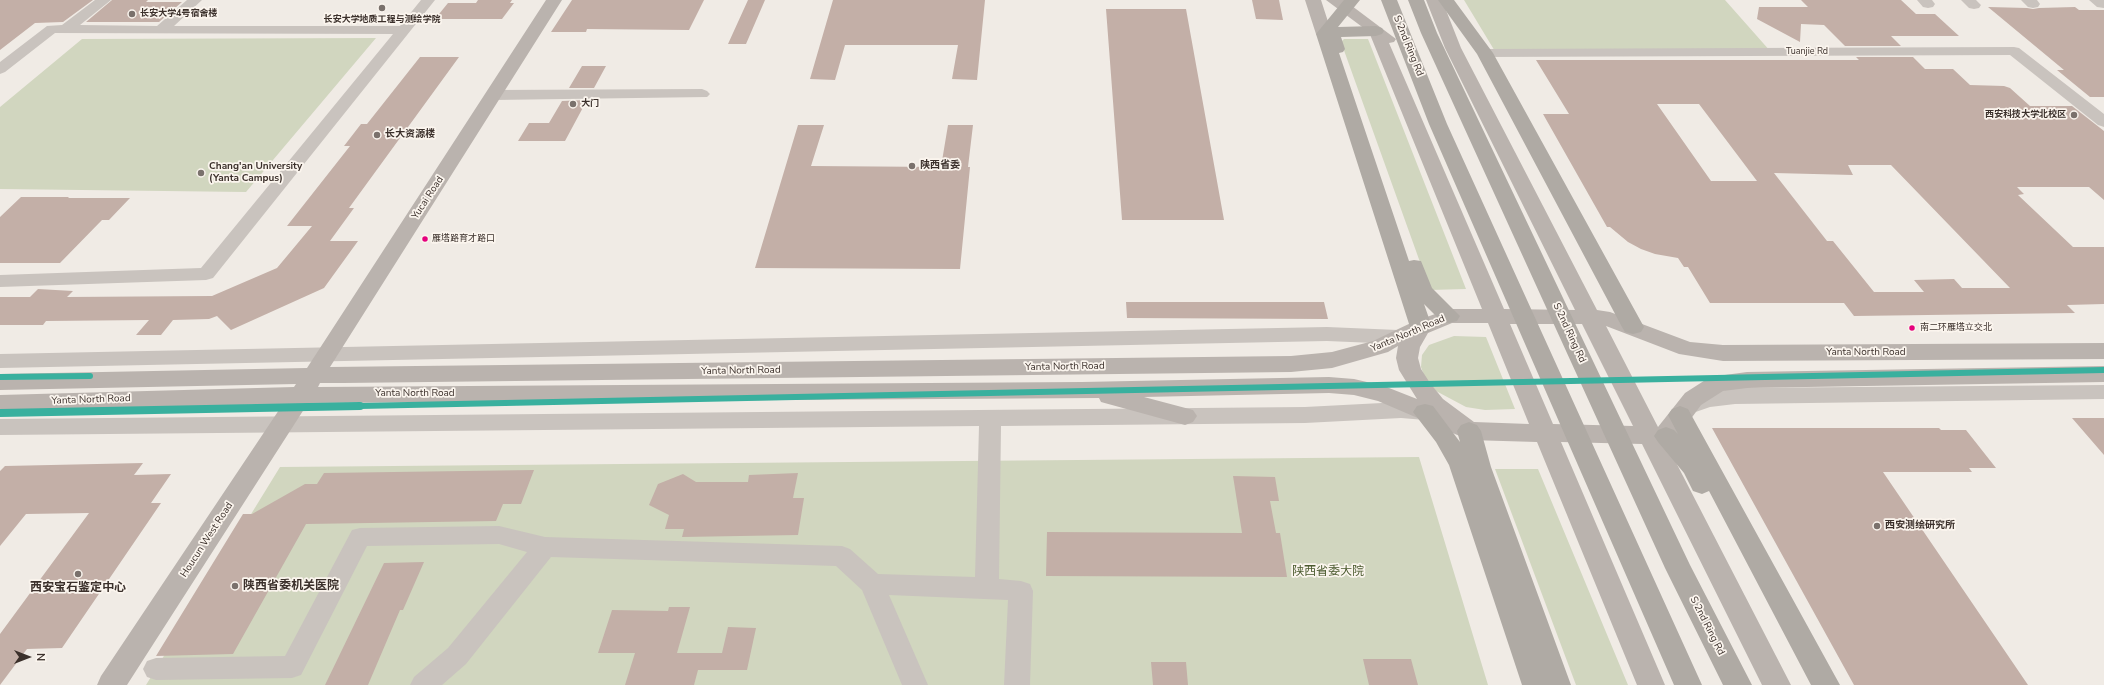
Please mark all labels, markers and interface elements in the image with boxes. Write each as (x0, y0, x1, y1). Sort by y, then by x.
marker: 长安大学地质工程与测绘学院 (377, 3, 387, 13)
marker: 长安大学4号宿舍楼 (127, 9, 137, 19)
place label: 长安大学4号宿舍楼 (140, 9, 217, 19)
street label: S 2nd Ring Rd (1390, 14, 1426, 78)
place label: 长安大学地质工程与测绘学院 (324, 15, 440, 25)
street label: Tuanjie Rd (1786, 47, 1828, 57)
marker: 大门 (568, 99, 578, 109)
place label: 大门 (581, 99, 599, 109)
place label: 西安科技大学北校区 (1985, 110, 2066, 120)
marker: 西安科技大学北校区 (2069, 110, 2079, 120)
place label: 长大资源楼 (385, 129, 435, 141)
marker: 长大资源楼 (372, 130, 382, 140)
place label: 陕西省委 (920, 160, 960, 172)
place label: Chang'an University (Yanta Campus) (209, 161, 302, 184)
marker: 陕西省委 (907, 161, 917, 171)
marker: Chang'an University (Yanta Campus) (196, 168, 206, 178)
street label: Yucai Road (410, 174, 446, 222)
marker: 雁塔路育才路口 (420, 234, 430, 244)
place label: 雁塔路育才路口 (432, 234, 495, 244)
street label: S 2nd Ring Rd (1550, 301, 1588, 365)
street label: Yanta North Road (1369, 313, 1447, 355)
marker: 南二环雁塔立交北 (1907, 323, 1917, 333)
place label: 南二环雁塔立交北 (1920, 323, 1992, 333)
street label: Yanta North Road (1826, 347, 1906, 359)
street label: Yanta North Road (1025, 360, 1105, 374)
street label: Yanta North Road (701, 364, 781, 378)
street label: Yanta North Road (375, 388, 455, 400)
street label: Yanta North Road (51, 393, 131, 407)
street label: Houcun West Road (178, 500, 236, 580)
place label: 西安测绘研究所 (1885, 520, 1955, 532)
marker: 西安测绘研究所 (1872, 521, 1882, 531)
park label: 陕西省委大院 (1292, 565, 1364, 579)
marker: 西安宝石鉴定中心 (73, 569, 83, 579)
place label: 陕西省委机关医院 (243, 579, 339, 593)
place label: 西安宝石鉴定中心 (30, 581, 126, 595)
marker: 陕西省委机关医院 (230, 581, 240, 591)
street label: S 2nd Ring Rd (1687, 595, 1727, 657)
north arrow (8, 637, 48, 677)
text: N (33, 653, 48, 661)

